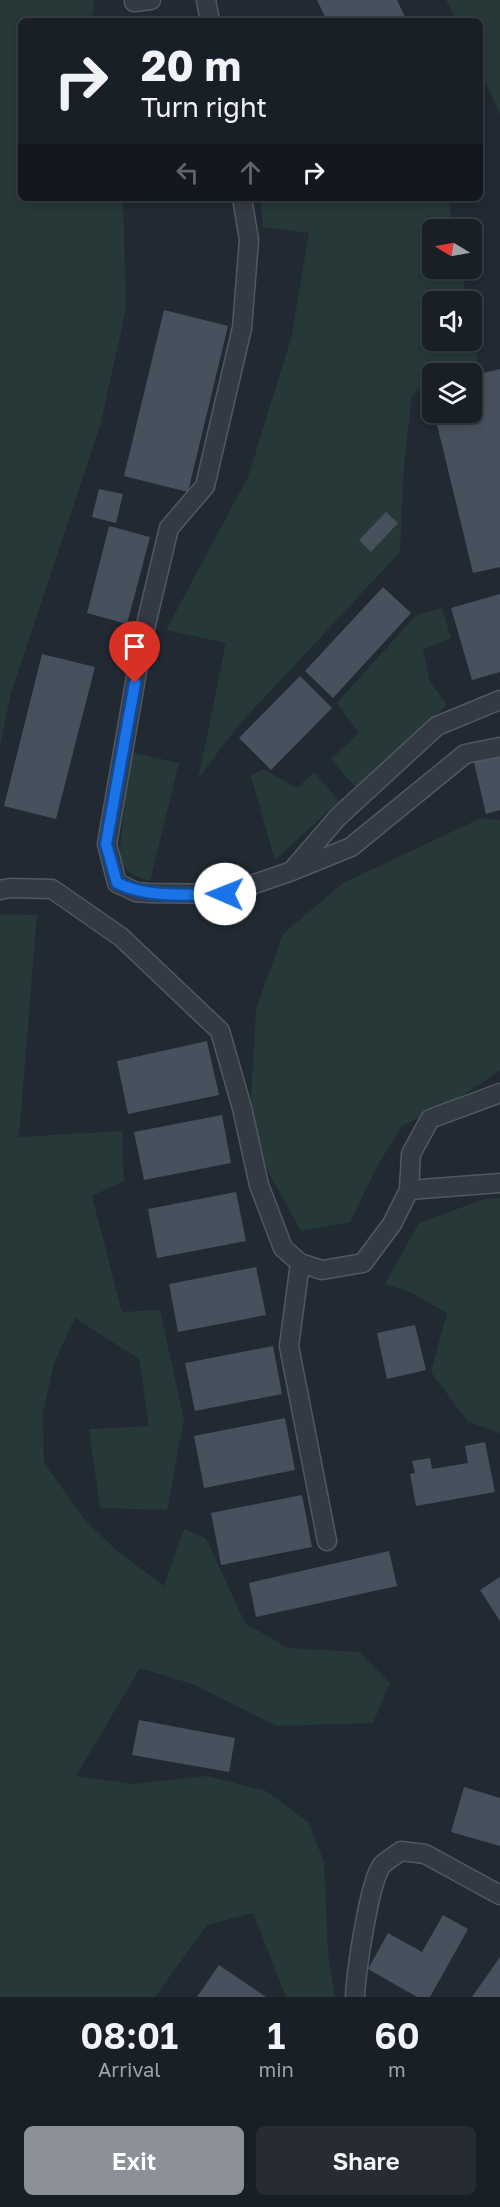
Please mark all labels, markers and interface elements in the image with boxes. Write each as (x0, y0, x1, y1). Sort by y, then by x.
text: 20 m (141, 40, 241, 90)
icon: right (42, 42, 120, 120)
text: Turn right (141, 91, 267, 123)
icon: left (171, 156, 204, 189)
icon: ahead (234, 156, 267, 189)
icon: right (297, 156, 330, 189)
north arrow (422, 219, 482, 279)
map controls (422, 219, 482, 423)
button: sound (422, 291, 482, 351)
button: layers (422, 363, 482, 423)
pin (109, 621, 160, 683)
icon: arrive (118, 630, 151, 663)
position arrow (193, 862, 257, 926)
text: 08:01 (80, 2014, 178, 2057)
text: 1 (267, 2014, 285, 2057)
text: 60 (374, 2014, 420, 2057)
text: Arrival (98, 2057, 161, 2081)
text: min (259, 2057, 294, 2081)
text: m (388, 2057, 406, 2081)
button: Exit (24, 2126, 244, 2195)
button: Share (256, 2126, 476, 2195)

